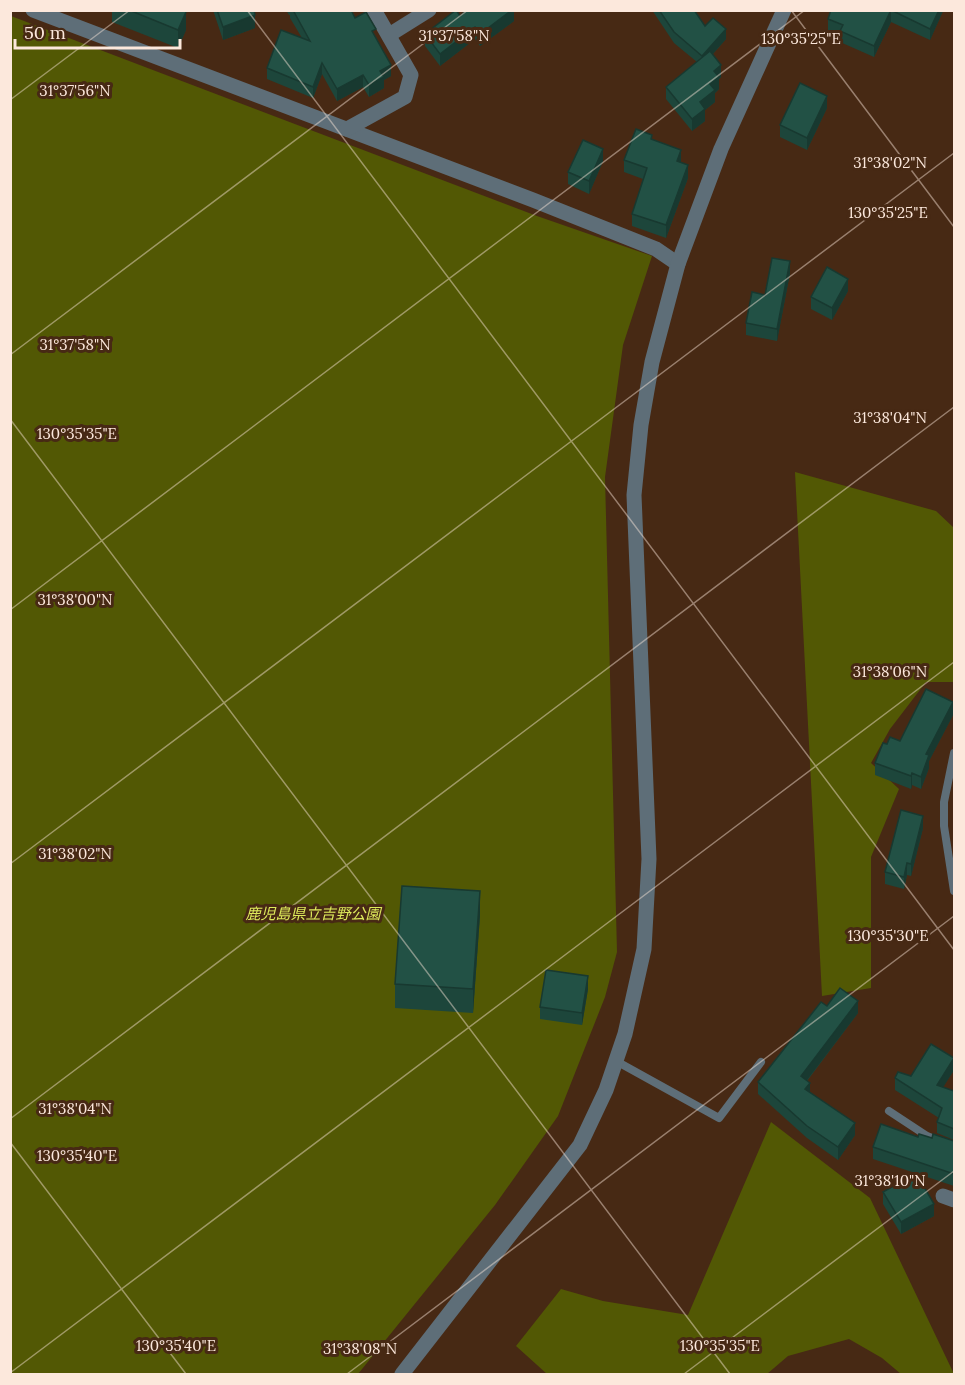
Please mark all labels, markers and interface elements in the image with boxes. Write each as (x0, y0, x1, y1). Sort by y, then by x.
scale bar (15, 12, 180, 50)
text: 50 m (24, 21, 66, 44)
text: 31°37'58"N (418, 26, 490, 45)
text: 130°35'25"E (761, 29, 841, 48)
text: 31°37'56"N (39, 81, 111, 100)
text: 31°38'02"N (853, 153, 927, 172)
text: 130°35'25"E (848, 203, 928, 222)
text: 31°37'58"N (39, 335, 111, 354)
text: 31°38'04"N (853, 408, 927, 427)
text: 130°35'35"E (37, 424, 117, 443)
text: 31°38'00"N (37, 590, 113, 609)
text: 31°38'06"N (853, 662, 927, 681)
text: 31°38'02"N (38, 844, 112, 863)
park label: 鹿児島県立吉野公園 (245, 904, 382, 923)
text: 130°35'30"E (847, 926, 929, 945)
text: 31°38'04"N (38, 1099, 112, 1118)
text: 130°35'40"E (37, 1146, 117, 1165)
text: 31°38'10"N (854, 1171, 926, 1190)
text: 130°35'40"E (136, 1336, 216, 1355)
text: 130°35'35"E (680, 1336, 760, 1355)
text: 31°38'08"N (323, 1339, 397, 1358)

